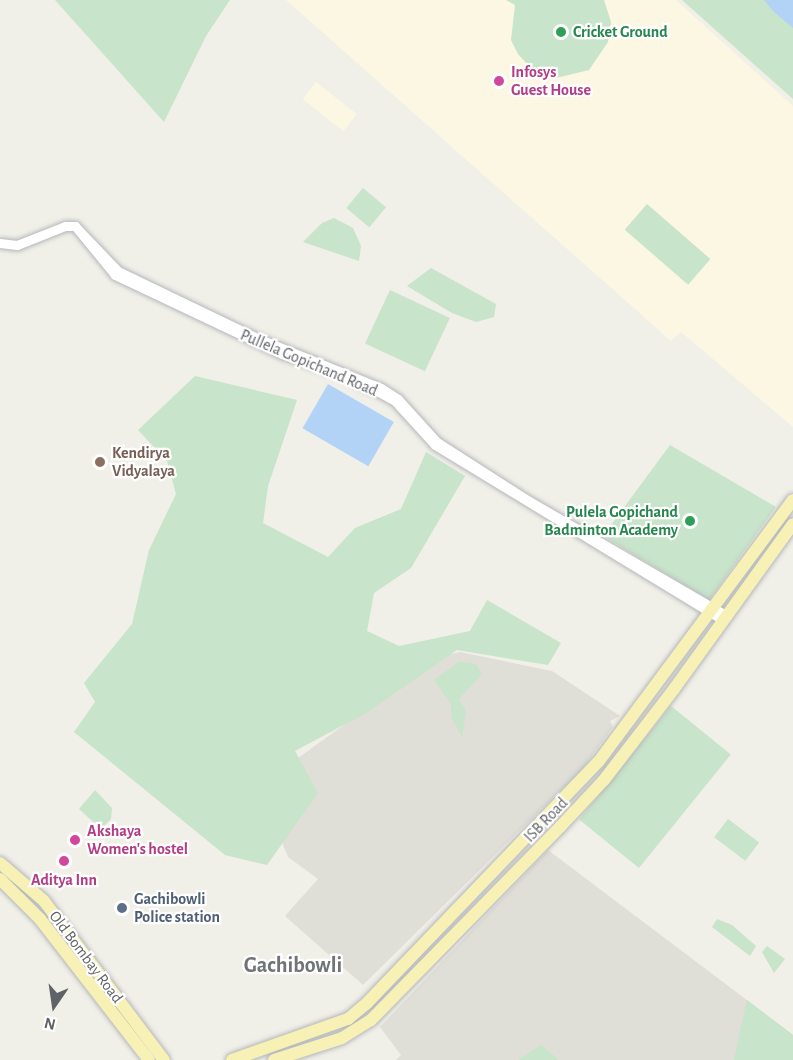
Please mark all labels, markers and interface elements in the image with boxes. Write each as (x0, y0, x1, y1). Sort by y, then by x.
place label: Cricket Ground (573, 22, 668, 42)
marker: Cricket Ground (554, 25, 568, 39)
place label: Infosys Guest House (511, 62, 591, 100)
marker: Infosys Guest House (492, 74, 506, 88)
street label: Pullela Gopichand Road (237, 325, 381, 401)
place label: Kendirya Vidyalaya (112, 443, 175, 481)
marker: Kendirya Vidyalaya (93, 455, 107, 469)
place label: Pulela Gopichand Badminton Academy (544, 502, 678, 540)
marker: Pulela Gopichand Badminton Academy (683, 514, 697, 528)
street label: ISB Road (520, 794, 572, 846)
place label: Akshaya Women's hostel (87, 821, 188, 859)
marker: Akshaya Women's hostel (68, 833, 82, 847)
marker: Aditya Inn (57, 854, 71, 868)
place label: Aditya Inn (31, 870, 97, 890)
place label: Gachibowli Police station (134, 889, 220, 927)
marker: Gachibowli Police station (115, 901, 129, 915)
street label: Old Bombay Road (45, 907, 127, 1007)
district label: Gachibowli (244, 953, 342, 979)
north arrow (24, 976, 84, 1036)
text: N (43, 1014, 57, 1033)

